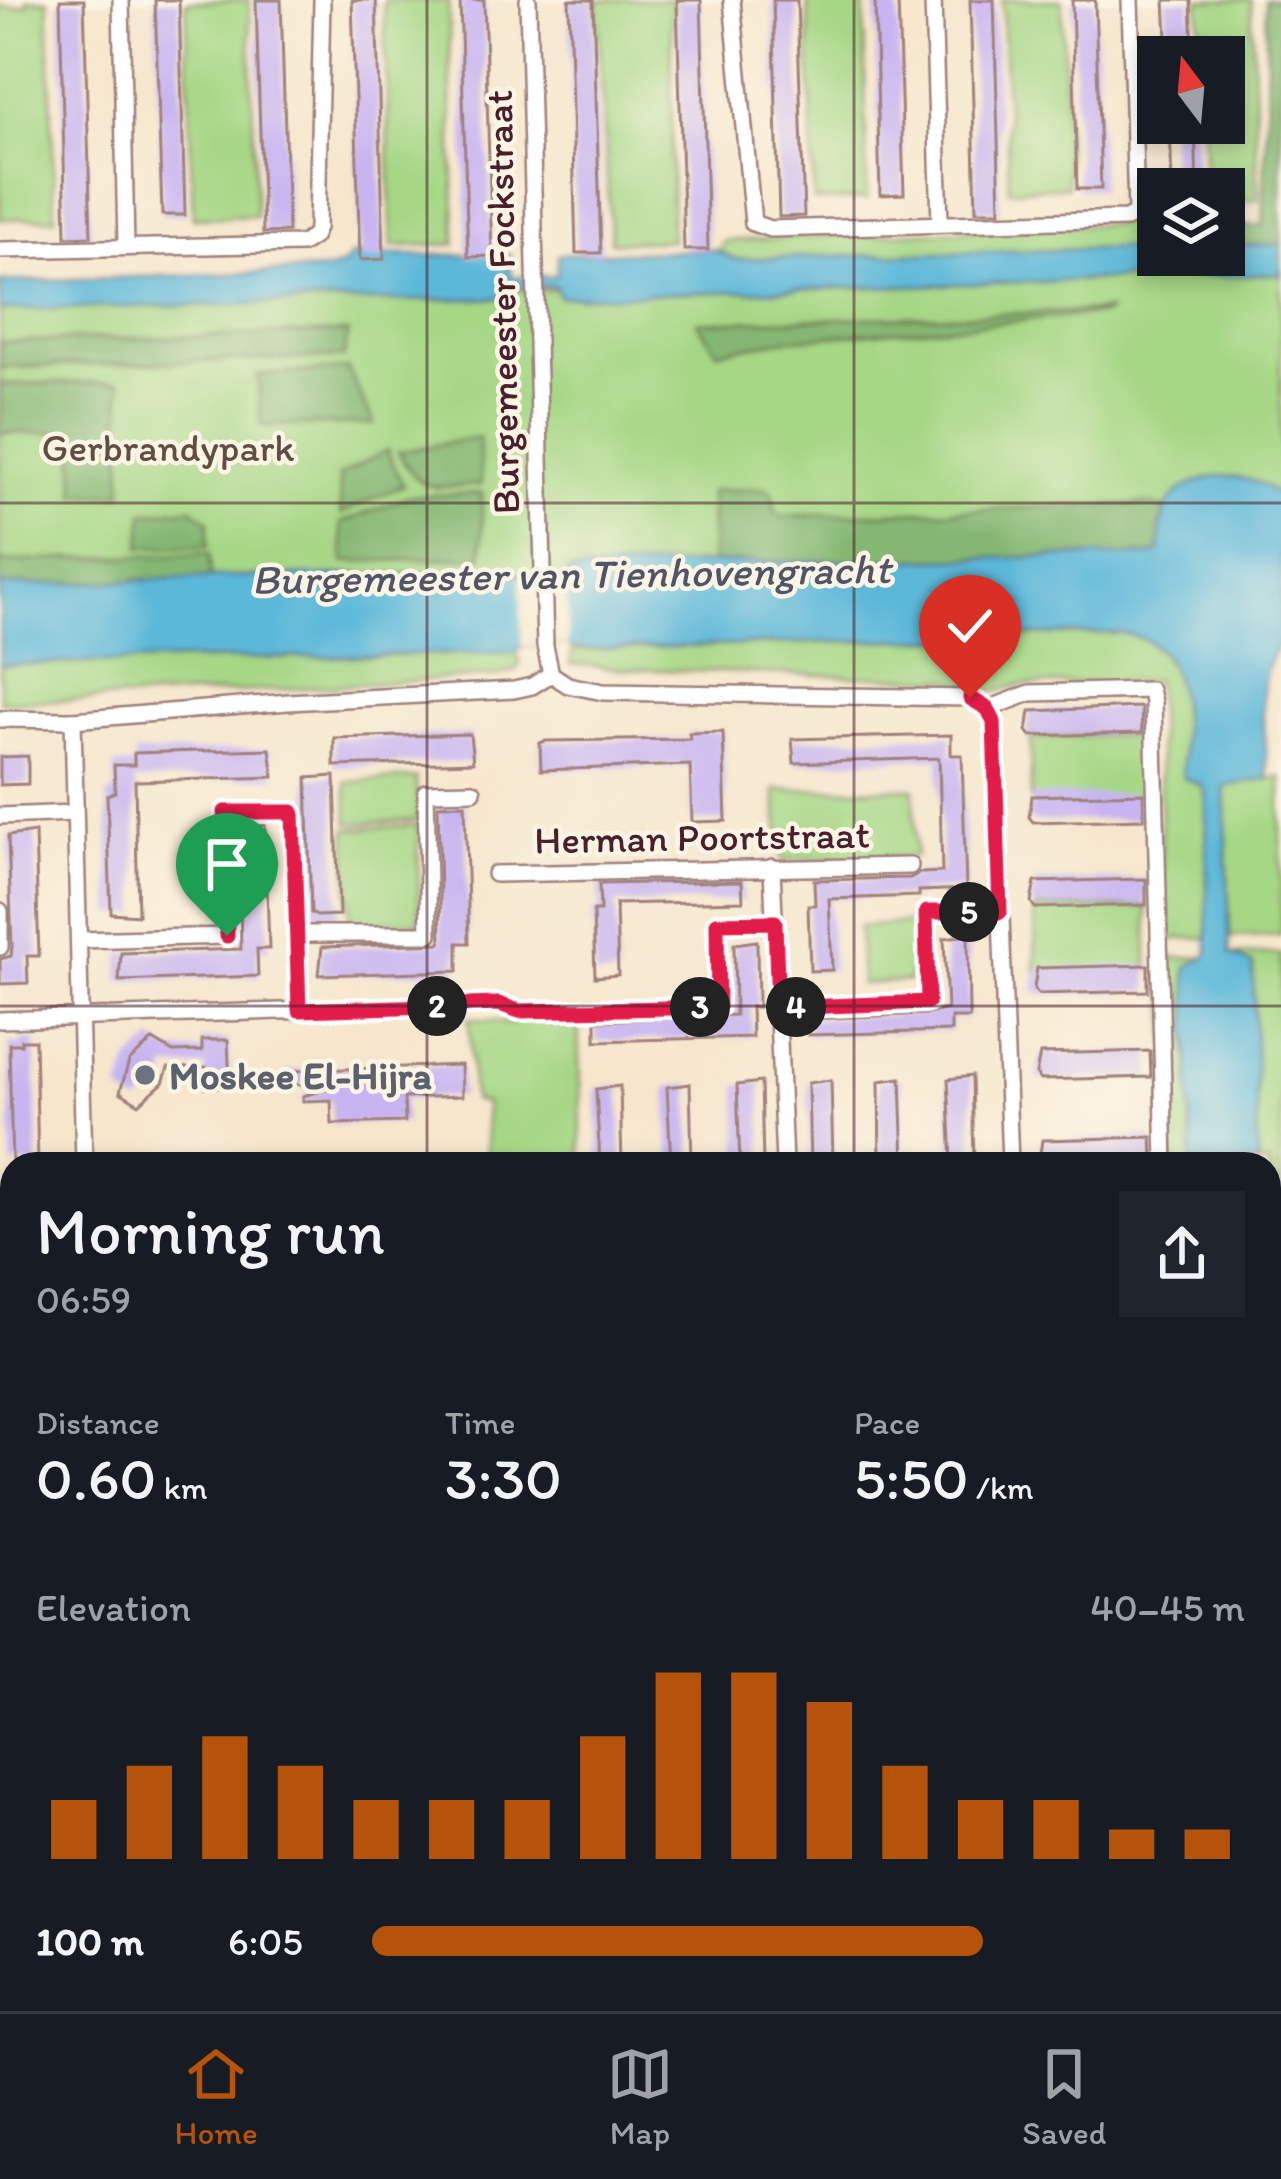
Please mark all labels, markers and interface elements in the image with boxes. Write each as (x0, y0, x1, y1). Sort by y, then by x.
north arrow (1137, 36, 1245, 144)
map controls (1137, 36, 1245, 276)
street label: Burgemeester Fockstraat (475, 89, 529, 515)
button: layers (1137, 168, 1245, 276)
park label: Gerbrandypark (41, 424, 295, 471)
water label: Burgemeester van Tienhovengracht (251, 543, 895, 605)
pin (919, 575, 1021, 698)
icon: check (937, 593, 1003, 659)
street label: Herman Poortstraat (534, 811, 870, 863)
pin (176, 813, 278, 936)
icon: arrive (194, 831, 260, 897)
pin: 5 (939, 882, 999, 942)
text: 5 (960, 892, 978, 931)
pin: 2 (407, 976, 467, 1036)
pin: 3 (670, 977, 730, 1037)
pin: 4 (766, 977, 826, 1037)
text: 2 (428, 986, 446, 1025)
text: 3 (691, 987, 709, 1026)
text: 4 (786, 987, 806, 1026)
place label: Moskee El-Hijra (169, 1052, 432, 1099)
marker: Moskee El-Hijra (132, 1062, 158, 1088)
text: Morning run (36, 1191, 385, 1271)
button: share (1119, 1191, 1245, 1317)
text: 06:59 (36, 1276, 131, 1323)
text: Distance (36, 1403, 160, 1442)
text: Time (445, 1403, 515, 1442)
text: Pace (854, 1403, 920, 1442)
text: 0.60 (36, 1442, 156, 1514)
text: 3:30 (445, 1442, 562, 1514)
text: 5:50 (854, 1442, 969, 1514)
text: km (156, 1468, 207, 1507)
text: /km (969, 1468, 1034, 1507)
text: Elevation (36, 1584, 191, 1631)
text: 40–45 m (1090, 1584, 1245, 1631)
text: 100 m (36, 1918, 144, 1965)
text: 6:05 (228, 1918, 303, 1965)
tab: Home (175, 2041, 258, 2152)
tab: Map (607, 2041, 673, 2152)
tab: Saved (1022, 2041, 1106, 2152)

